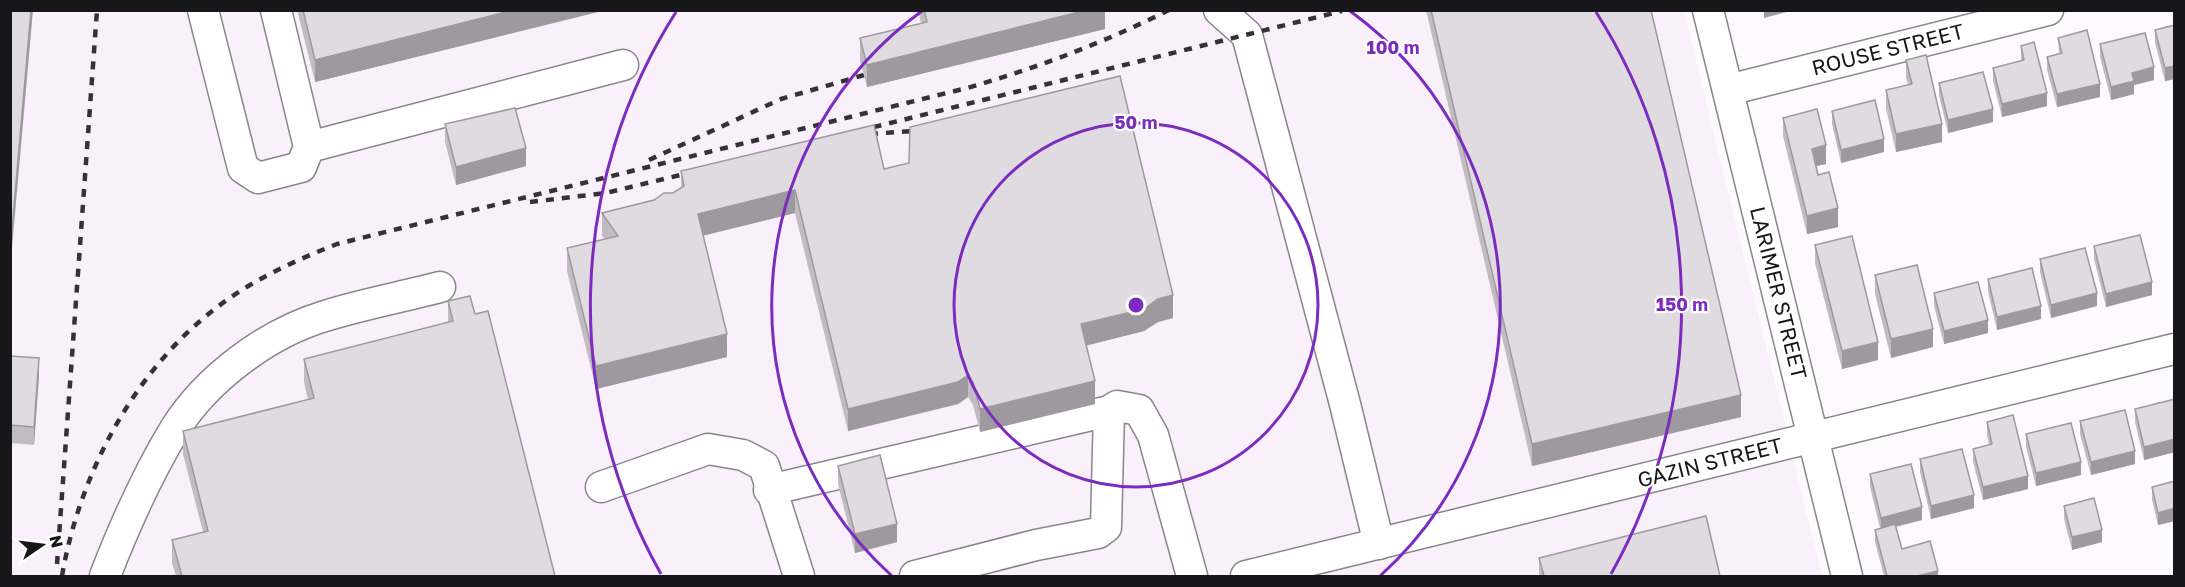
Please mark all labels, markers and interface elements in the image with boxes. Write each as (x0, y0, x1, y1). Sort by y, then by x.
street label: ROUSE STREET (1809, 18, 1967, 81)
text: 100 m (1367, 36, 1419, 58)
text: 50 m (1115, 111, 1157, 133)
street label: LARIMER STREET (1745, 204, 1813, 382)
text: 150 m (1656, 293, 1708, 315)
centre of rings (1126, 295, 1146, 315)
street label: GAZIN STREET (1635, 431, 1785, 493)
north arrow (12, 515, 72, 575)
text: N (45, 533, 68, 550)

